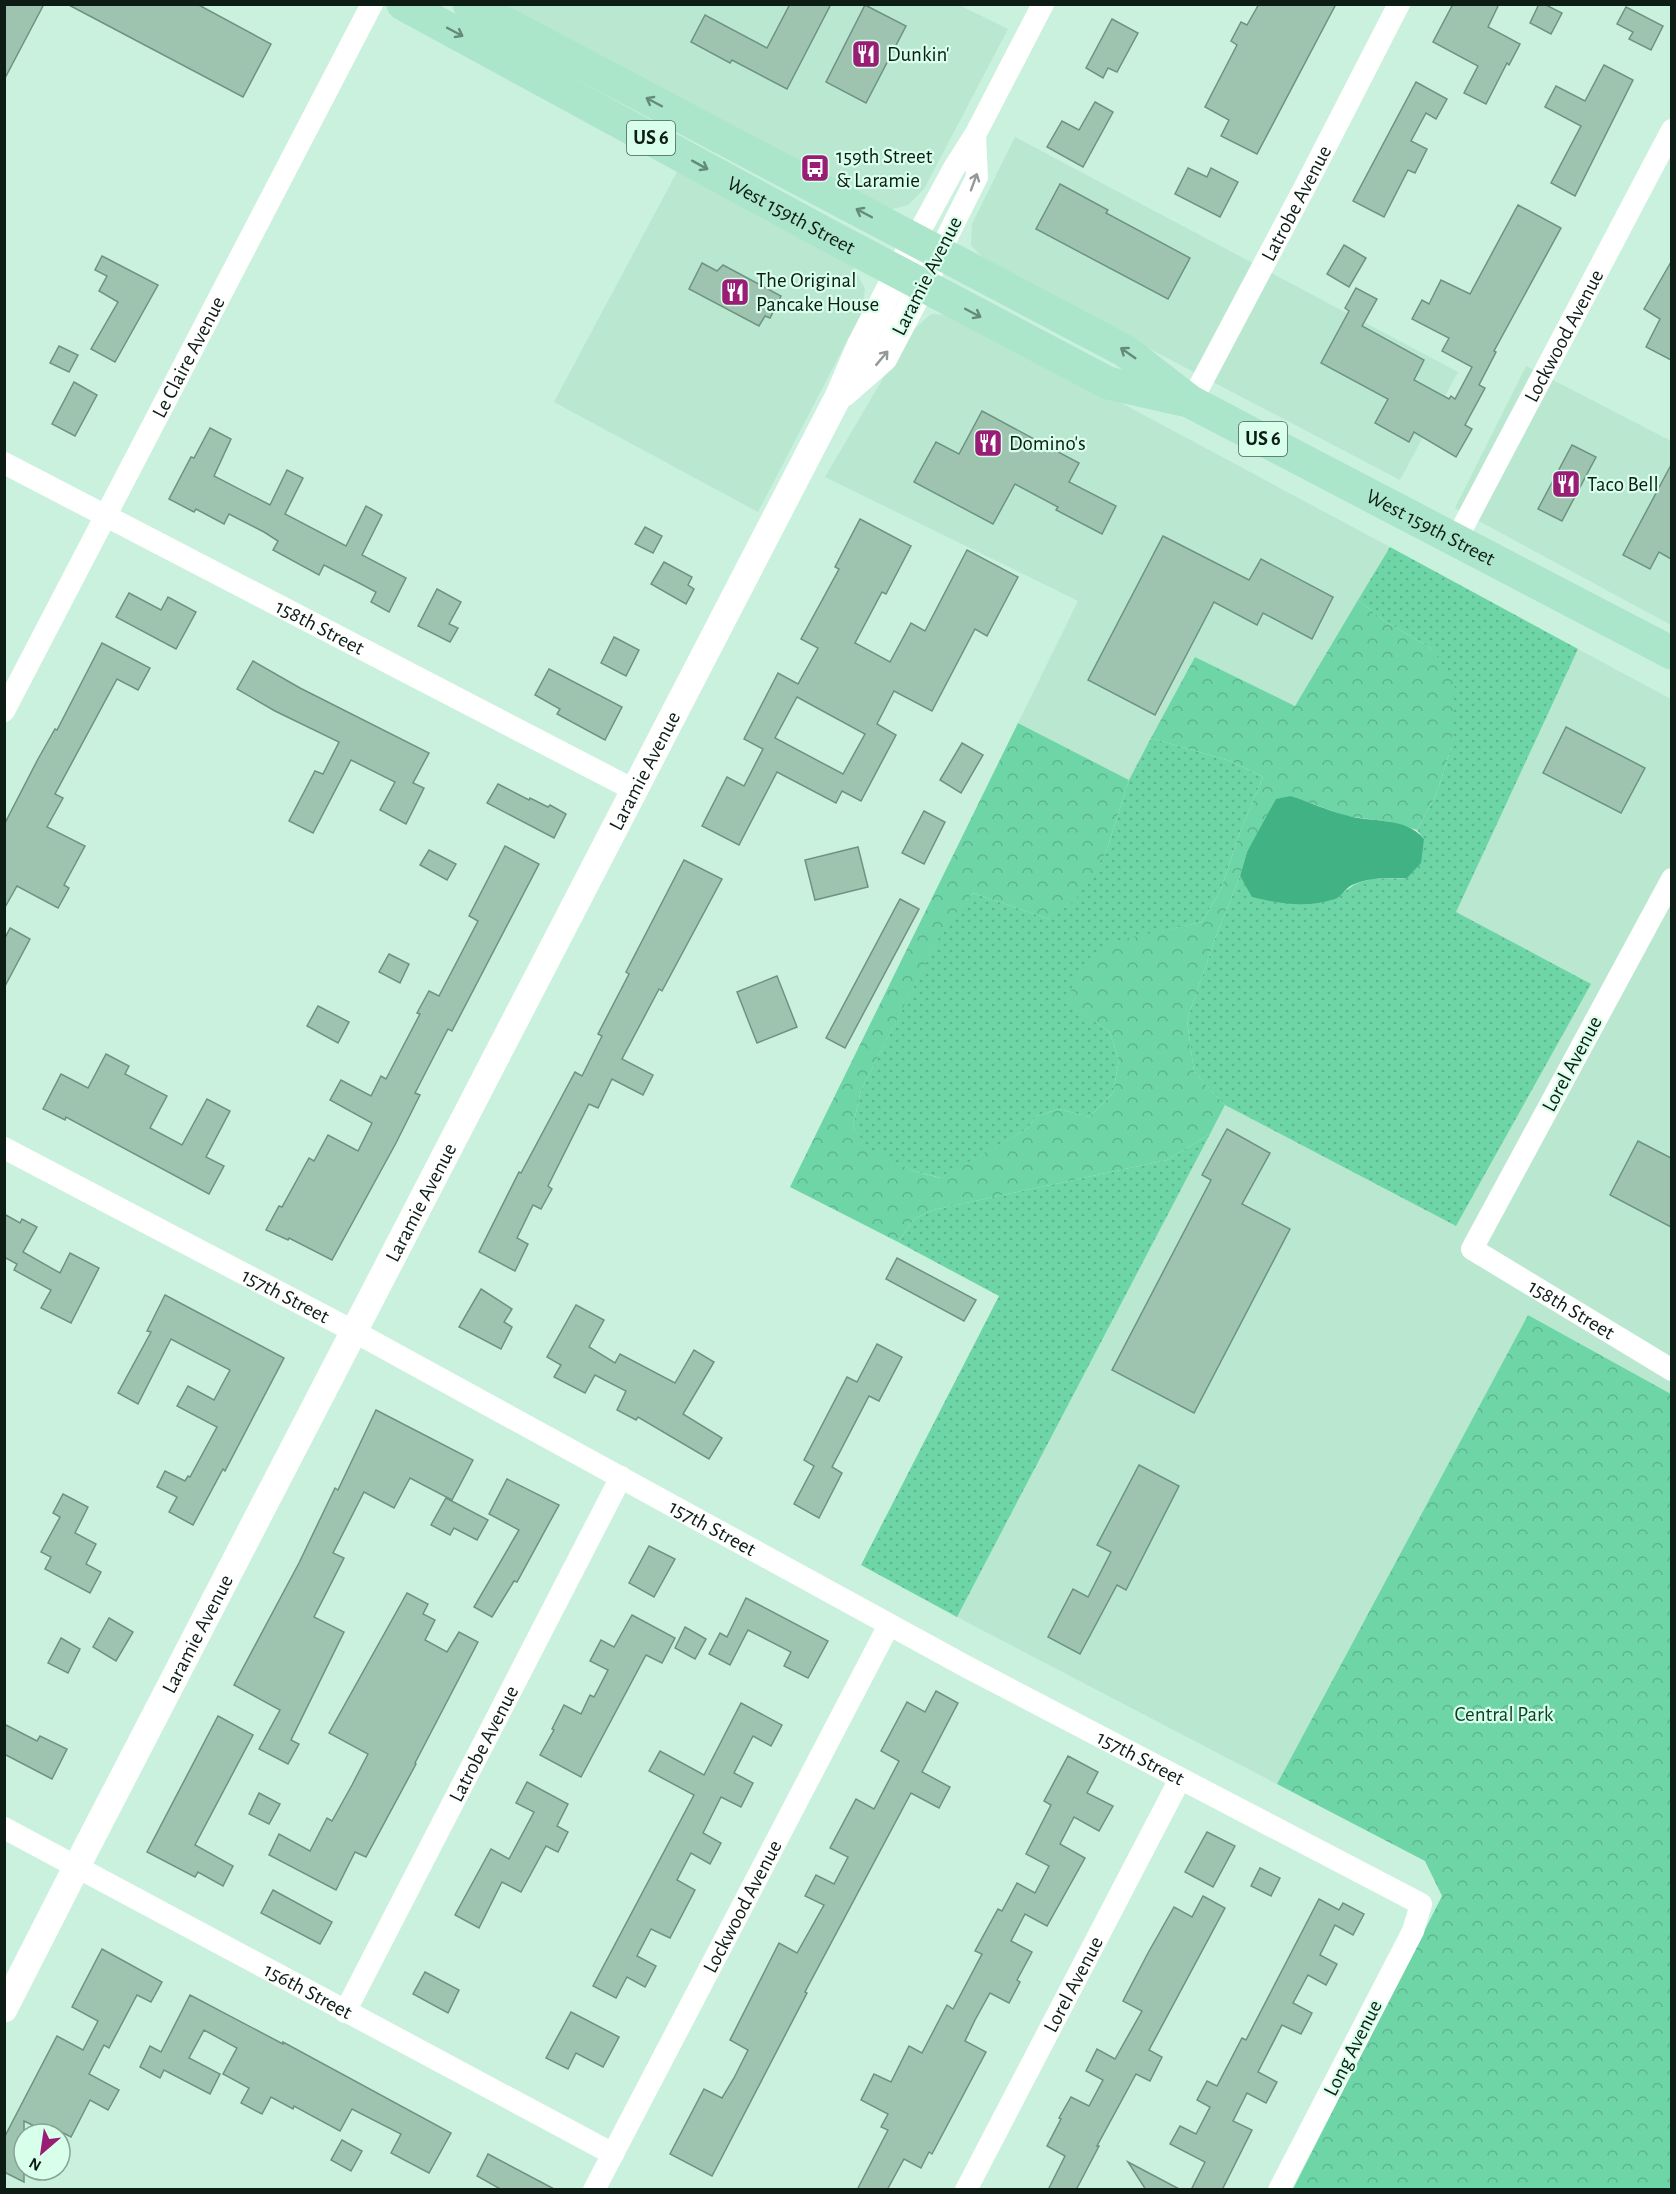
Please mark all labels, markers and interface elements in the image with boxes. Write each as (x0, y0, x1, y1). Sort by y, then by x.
one-way arrow (445, 27, 463, 38)
restaurant icon: Dunkin' (850, 38, 882, 70)
place label: Dunkin' (887, 44, 950, 65)
one-way arrow (645, 96, 663, 108)
road number: US 6 (627, 121, 675, 155)
street label: Latrobe Avenue (1257, 142, 1335, 264)
place label: 159th Street & Laramie (836, 146, 933, 191)
bus stop icon: 159th Street & Laramie (799, 152, 831, 184)
one-way arrow (691, 159, 708, 171)
street label: West 159th Street (724, 172, 859, 258)
one-way arrow (969, 173, 980, 191)
one-way arrow (855, 207, 873, 218)
street label: Laramie Avenue (888, 213, 966, 339)
street label: Lockwood Avenue (1520, 266, 1607, 405)
place label: The Original Pancake House (756, 270, 879, 315)
restaurant icon: The Original Pancake House (719, 276, 751, 308)
street label: Le Claire Avenue (148, 293, 228, 421)
one-way arrow (964, 307, 982, 319)
one-way arrow (1120, 347, 1137, 359)
one-way arrow (875, 350, 888, 366)
road number: US 6 (1239, 422, 1287, 456)
restaurant icon: Domino's (972, 427, 1004, 459)
place label: Domino's (1009, 433, 1086, 454)
restaurant icon: Taco Bell (1550, 468, 1582, 500)
place label: Taco Bell (1587, 474, 1659, 495)
street label: West 159th Street (1363, 485, 1499, 569)
street label: 158th Street (272, 595, 368, 659)
street label: Laramie Avenue (605, 708, 684, 834)
street label: Lorel Avenue (1538, 1013, 1606, 1115)
street label: Laramie Avenue (381, 1139, 460, 1265)
street label: 157th Street (239, 1264, 333, 1327)
street label: 158th Street (1525, 1275, 1619, 1343)
street label: 157th Street (666, 1496, 760, 1560)
street label: Laramie Avenue (158, 1571, 237, 1697)
street label: Latrobe Avenue (445, 1682, 522, 1805)
park label: Central Park (1455, 1704, 1554, 1725)
street label: 157th Street (1094, 1726, 1188, 1789)
street label: Lockwood Avenue (699, 1837, 785, 1976)
street label: Lorel Avenue (1040, 1933, 1107, 2036)
street label: 156th Street (261, 1959, 356, 2023)
street label: Long Avenue (1320, 1997, 1386, 2099)
north arrow (12, 2122, 72, 2182)
text: N (26, 2155, 44, 2174)

